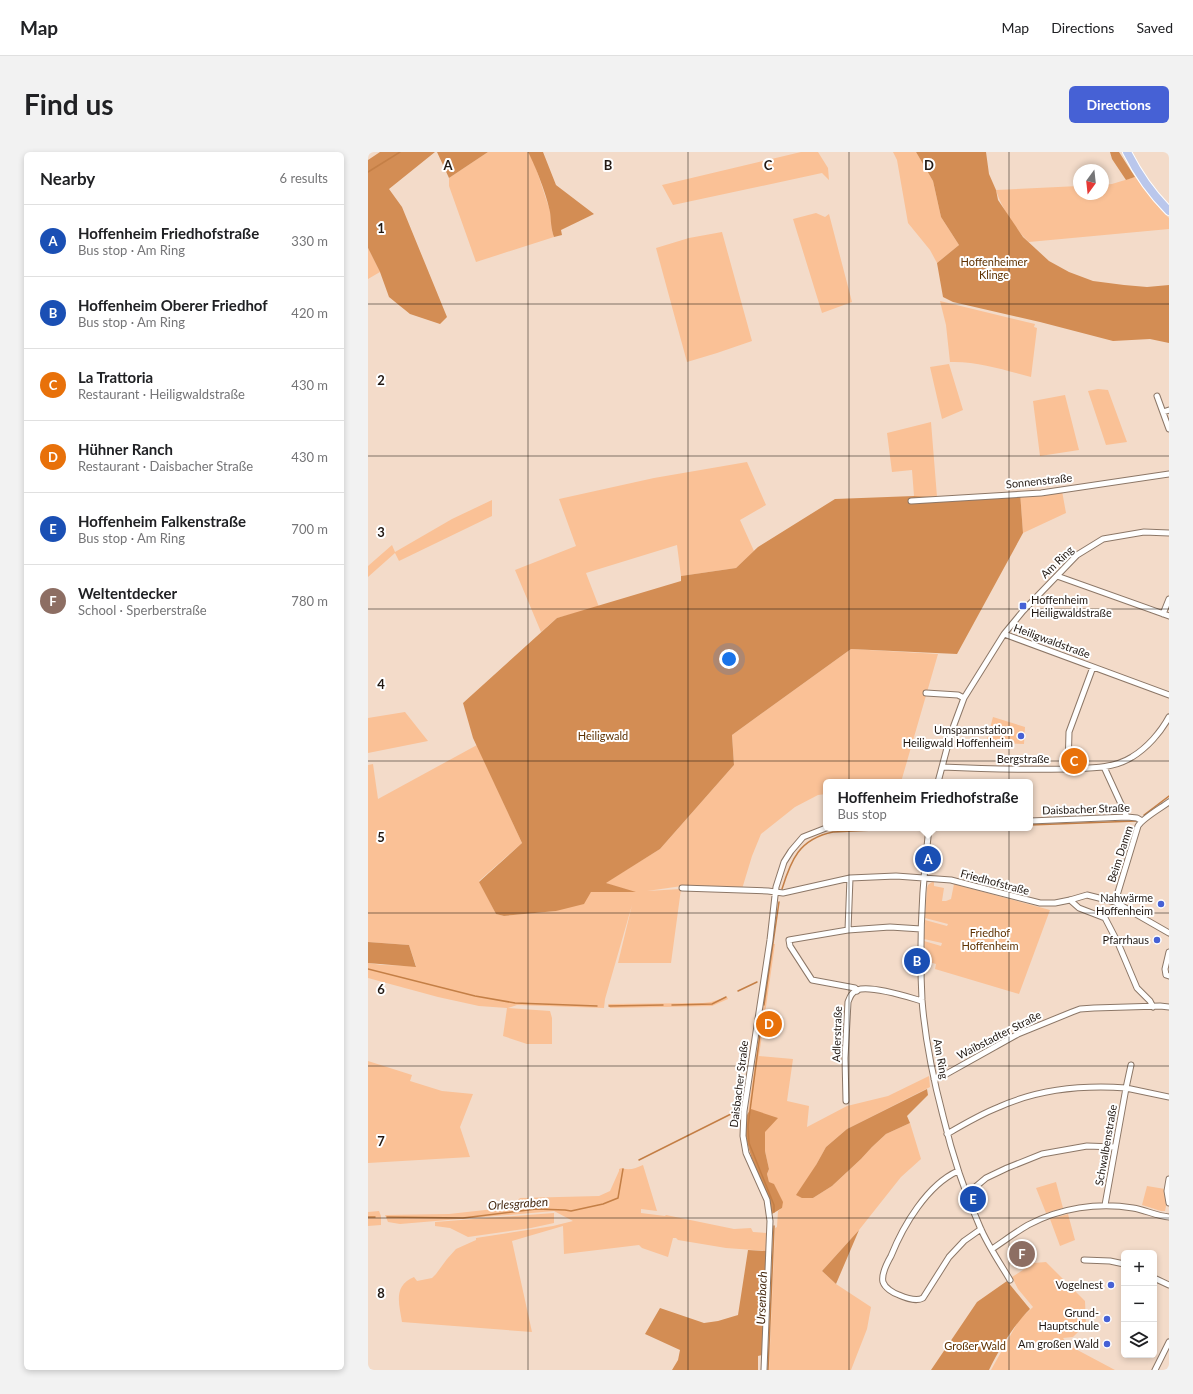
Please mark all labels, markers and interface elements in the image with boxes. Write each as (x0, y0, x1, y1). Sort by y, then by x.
text: Map (20, 16, 58, 39)
text: Map (1002, 19, 1029, 36)
text: Directions (1051, 19, 1114, 36)
text: Saved (1136, 19, 1173, 36)
button: Directions (1069, 86, 1169, 123)
text: Find us (24, 87, 114, 121)
text: A (442, 157, 453, 173)
text: B (604, 157, 613, 173)
text: C (764, 157, 773, 173)
text: D (924, 157, 934, 173)
north arrow (1073, 164, 1109, 200)
text: Nearby (40, 168, 95, 189)
text: 6 results (280, 170, 328, 186)
text: 1 (377, 220, 385, 236)
text: Hoffenheim Friedhofstraße (78, 224, 259, 242)
text: A (48, 233, 58, 249)
text: 330 m (291, 233, 328, 249)
text: Bus stop · Am Ring (78, 242, 185, 258)
park label: Hoffenheimer Klinge (961, 255, 1027, 281)
text: Hoffenheim Oberer Friedhof (78, 296, 268, 314)
text: B (49, 305, 57, 321)
text: 420 m (291, 305, 328, 321)
text: Bus stop · Am Ring (78, 314, 185, 330)
text: La Trattoria (78, 368, 153, 386)
text: 2 (377, 372, 385, 388)
text: C (49, 377, 57, 393)
text: 430 m (291, 377, 328, 393)
text: Restaurant · Heiligwaldstraße (78, 386, 245, 402)
text: Hühner Ranch (78, 440, 173, 458)
text: D (48, 449, 58, 465)
text: 430 m (291, 449, 328, 465)
text: Restaurant · Daisbacher Straße (78, 458, 253, 474)
street label: Sonnenstraße (1005, 471, 1073, 490)
text: Hoffenheim Falkenstraße (78, 512, 246, 530)
text: E (49, 521, 57, 537)
text: 700 m (291, 521, 328, 537)
text: 3 (377, 524, 385, 540)
text: Bus stop · Am Ring (78, 530, 185, 546)
street label: Am Ring (1038, 543, 1076, 580)
text: Weltentdecker (78, 584, 177, 602)
text: F (49, 593, 57, 609)
text: 780 m (291, 593, 328, 609)
place label: Hoffenheim Heiligwaldstraße (1031, 593, 1112, 619)
marker: Hoffenheim Heiligwaldstraße (1018, 601, 1028, 611)
text: School · Sperberstraße (78, 602, 207, 618)
street label: Heiligwaldstraße (1012, 621, 1092, 661)
your location (719, 649, 739, 669)
text: 4 (377, 676, 385, 692)
place label: Umspannstation Heiligwald Hoffenheim (903, 723, 1013, 749)
park label: Heiligwald (578, 729, 628, 742)
marker: Umspannstation Heiligwald Hoffenheim (1016, 731, 1026, 741)
pin: C (1061, 746, 1087, 776)
street label: Bergstraße (997, 752, 1050, 765)
popup (823, 779, 1033, 831)
text: Hoffenheim Friedhofstraße (837, 788, 1019, 806)
street label: Daisbacher Straße (1042, 800, 1130, 817)
text: Bus stop (837, 806, 887, 822)
street label: Beim Damm (1104, 824, 1135, 884)
text: 5 (377, 829, 385, 845)
pin: A (915, 844, 941, 874)
street label: Friedhofstraße (959, 866, 1031, 897)
place label: Nahwärme Hoffenheim (1096, 891, 1153, 917)
marker: Nahwärme Hoffenheim (1156, 899, 1166, 909)
park label: Friedhof Hoffenheim (961, 926, 1019, 952)
place label: Pfarrhaus (1103, 933, 1149, 946)
marker: Pfarrhaus (1152, 935, 1162, 945)
pin: B (904, 946, 930, 976)
text: 6 (377, 981, 385, 997)
street label: Adlerstraße (829, 1006, 844, 1062)
street label: Waibstadter Straße (954, 1008, 1043, 1061)
pin: D (756, 1009, 782, 1039)
street label: Am Ring (932, 1038, 951, 1080)
street label: Daisbacher Straße (727, 1039, 750, 1128)
street label: Schwalbenstraße (1092, 1103, 1119, 1187)
text: 7 (377, 1133, 385, 1149)
pin: E (960, 1184, 986, 1214)
water label: Orlesgraben (487, 1194, 549, 1213)
pin: F (1009, 1239, 1035, 1269)
map controls (1121, 1250, 1157, 1358)
button: + (1121, 1250, 1157, 1286)
water label: Ursenbach (753, 1271, 770, 1325)
place label: Vogelnest (1055, 1278, 1103, 1291)
marker: Vogelnest (1106, 1280, 1116, 1290)
text: 8 (377, 1285, 385, 1301)
button: − (1121, 1286, 1157, 1322)
place label: Grund- Hauptschule (1038, 1306, 1099, 1332)
marker: Grund- Hauptschule (1102, 1314, 1112, 1324)
button: layers (1121, 1322, 1157, 1358)
place label: Am großen Wald (1018, 1337, 1099, 1350)
park label: Großer Wald (944, 1339, 1006, 1352)
marker: Am großen Wald (1102, 1339, 1112, 1349)

